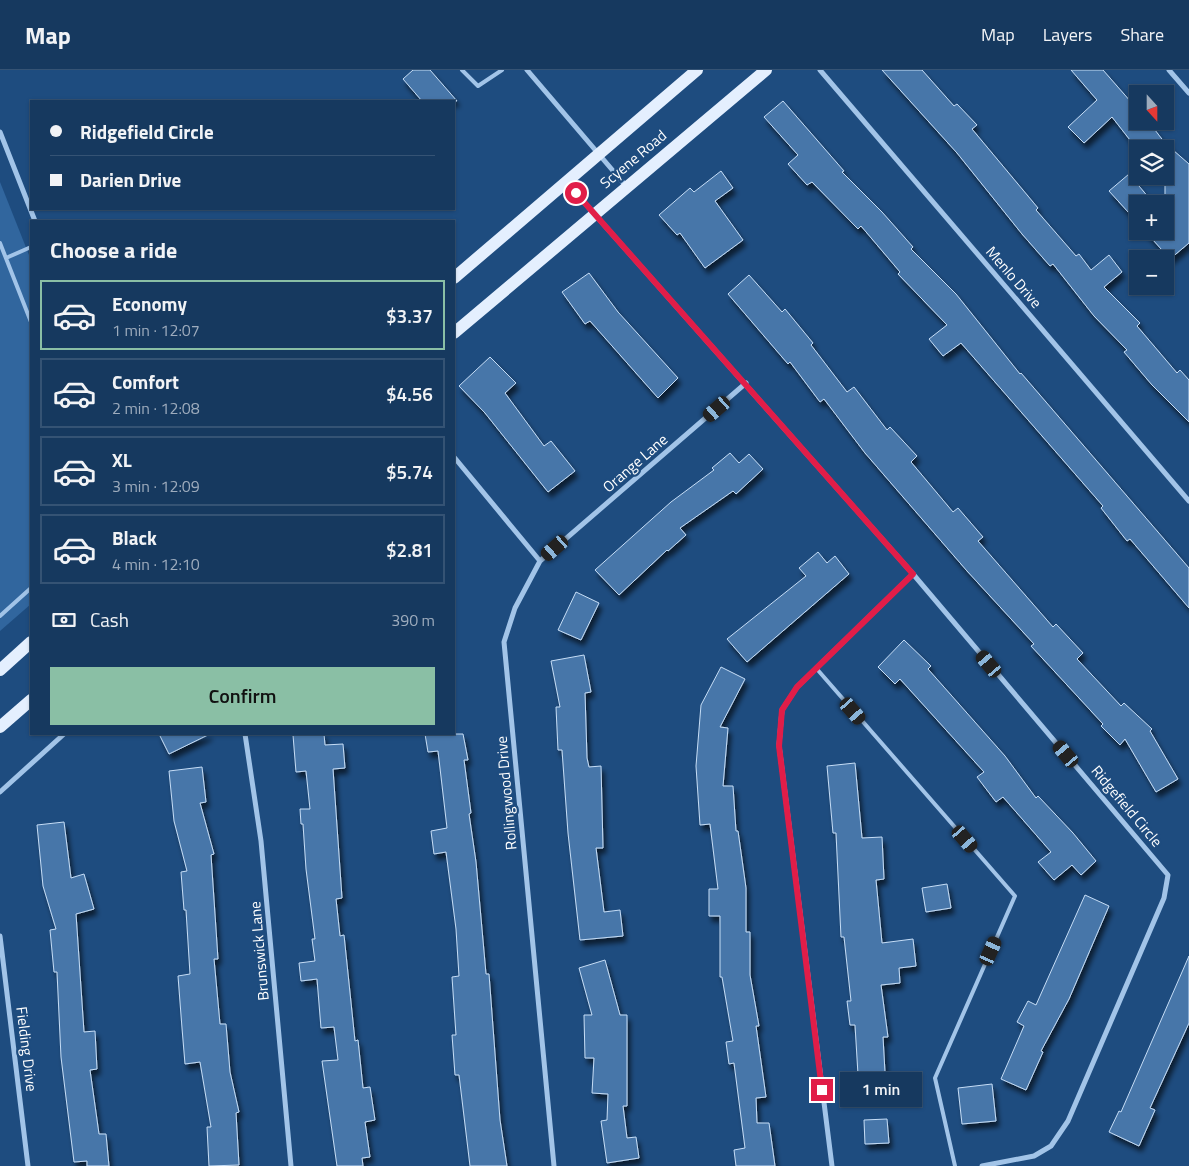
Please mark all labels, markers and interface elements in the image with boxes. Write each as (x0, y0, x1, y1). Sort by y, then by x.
text: Map (25, 17, 71, 53)
text: Map (981, 21, 1015, 48)
text: Layers (1043, 21, 1092, 48)
text: Share (1120, 21, 1164, 48)
north arrow (1129, 85, 1174, 130)
map controls (1129, 85, 1174, 295)
text: Ridgefield Circle (80, 117, 214, 146)
street label: Scyene Road (595, 124, 671, 194)
button: layers (1129, 140, 1174, 185)
text: Darien Drive (80, 165, 181, 194)
route start (565, 182, 587, 204)
button: + (1129, 195, 1174, 240)
text: Choose a ride (50, 233, 177, 267)
street label: Menlo Drive (981, 241, 1047, 313)
button: − (1129, 250, 1174, 295)
text: Economy (112, 289, 187, 318)
icon: car (52, 293, 97, 338)
text: $3.37 (386, 301, 433, 330)
text: 1 min · 12:07 (112, 318, 200, 342)
text: Comfort (112, 367, 179, 396)
icon: car (52, 371, 97, 416)
text: $4.56 (386, 379, 433, 408)
car (700, 393, 733, 425)
text: 2 min · 12:08 (112, 396, 200, 420)
street label: Orange Lane (597, 428, 673, 498)
text: XL (112, 445, 132, 474)
icon: car (52, 449, 97, 494)
text: $5.74 (386, 457, 433, 486)
text: 3 min · 12:09 (112, 474, 200, 498)
text: Black (112, 523, 157, 552)
icon: car (52, 527, 97, 572)
car (538, 532, 571, 564)
text: $2.81 (386, 535, 433, 564)
text: 4 min · 12:10 (112, 552, 200, 576)
text: Cash (90, 605, 129, 634)
icon: cash (50, 606, 78, 634)
text: 390 m (391, 608, 435, 632)
car (973, 648, 1004, 680)
button: Confirm (50, 667, 435, 725)
car (837, 695, 868, 727)
street label: Rollingwood Drive (490, 735, 522, 851)
car (1050, 738, 1081, 770)
street label: Ridgefield Circle (1086, 760, 1168, 852)
car (949, 823, 980, 855)
street label: Brunswick Lane (243, 900, 275, 1002)
car (978, 934, 1003, 968)
street label: Fielding Drive (10, 1005, 44, 1093)
callout: 1 min (840, 1072, 922, 1108)
text: 1 min (862, 1077, 900, 1101)
route end (811, 1079, 833, 1101)

